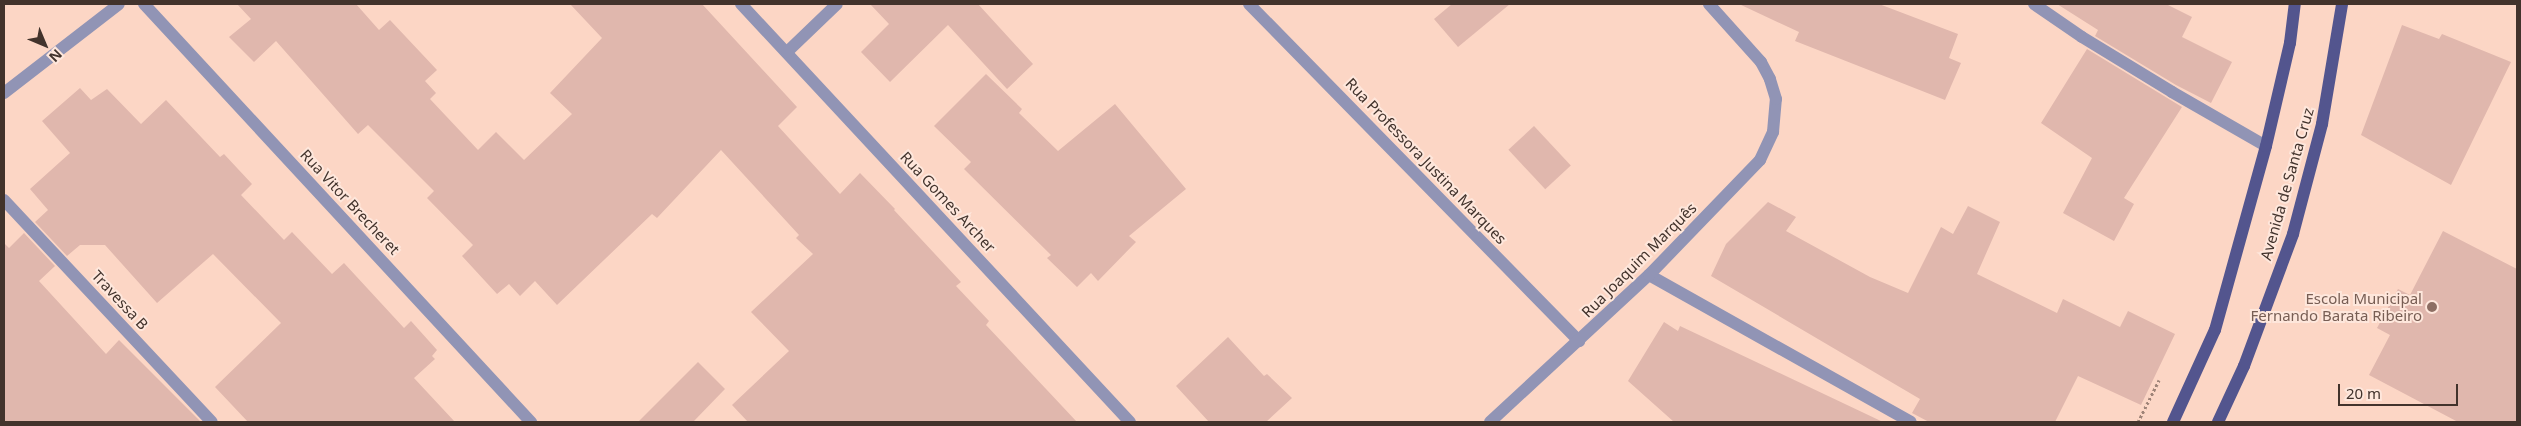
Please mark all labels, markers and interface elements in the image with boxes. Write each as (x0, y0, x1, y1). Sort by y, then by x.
north arrow (20, 20, 70, 70)
text: N (45, 45, 67, 67)
street label: Rua Professora Justina Marques (1342, 74, 1510, 248)
street label: Avenida de Santa Cruz (2257, 106, 2317, 262)
street label: Rua Vitor Brecheret (297, 146, 403, 258)
street label: Rua Gomes Archer (897, 148, 999, 256)
street label: Rua Joaquim Marquês (1578, 199, 1700, 321)
street label: Travessa B (88, 267, 152, 333)
place label: Escola Municipal Fernando Barata Ribeiro (2250, 289, 2422, 324)
marker: Escola Municipal Fernando Barata Ribeiro (2426, 301, 2438, 313)
scale bar (2341, 374, 2461, 406)
text: 20 m (2346, 383, 2381, 403)

